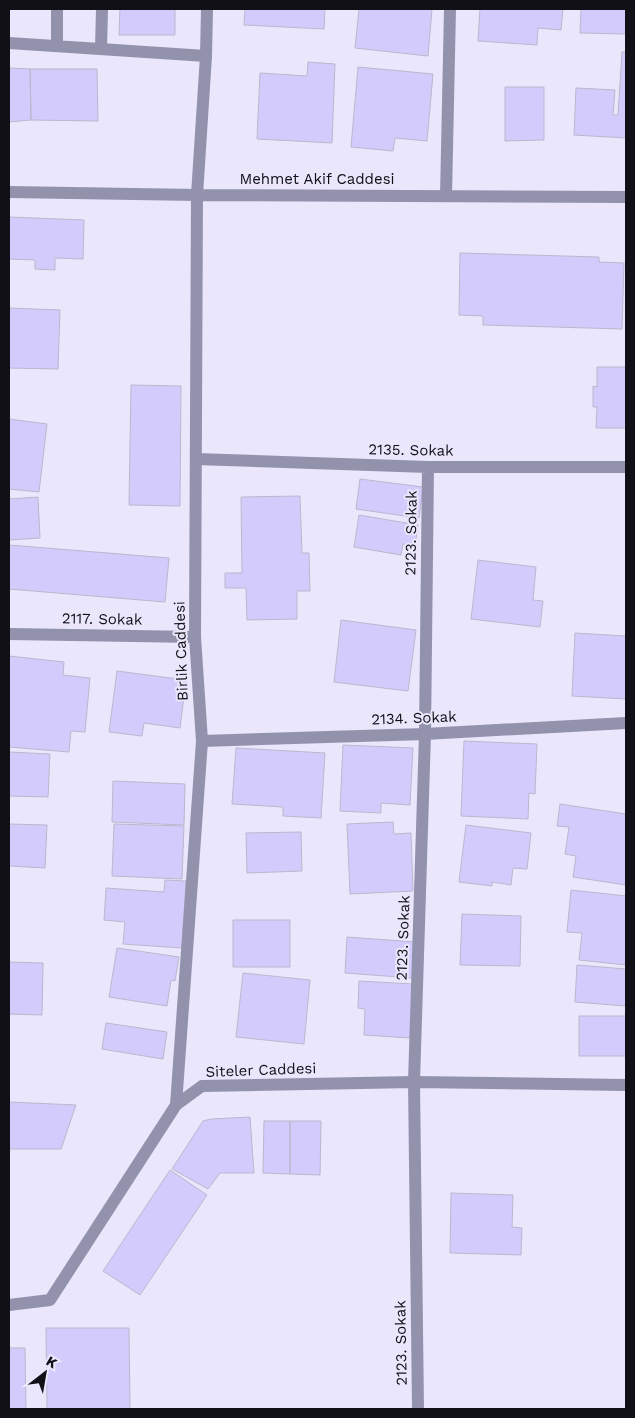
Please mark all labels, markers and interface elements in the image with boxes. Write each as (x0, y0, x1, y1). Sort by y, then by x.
street label: Mehmet Akif Caddesi (239, 170, 395, 188)
street label: 2135. Sokak (368, 440, 454, 460)
street label: 2123. Sokak (401, 490, 421, 576)
street label: Birlik Caddesi (170, 601, 192, 701)
street label: 2117. Sokak (62, 609, 143, 629)
street label: 2134. Sokak (371, 707, 457, 728)
street label: 2123. Sokak (393, 895, 413, 981)
street label: Siteler Caddesi (205, 1059, 317, 1081)
street label: 2123. Sokak (391, 1300, 411, 1386)
north arrow (20, 1348, 70, 1398)
text: K (43, 1353, 60, 1371)

